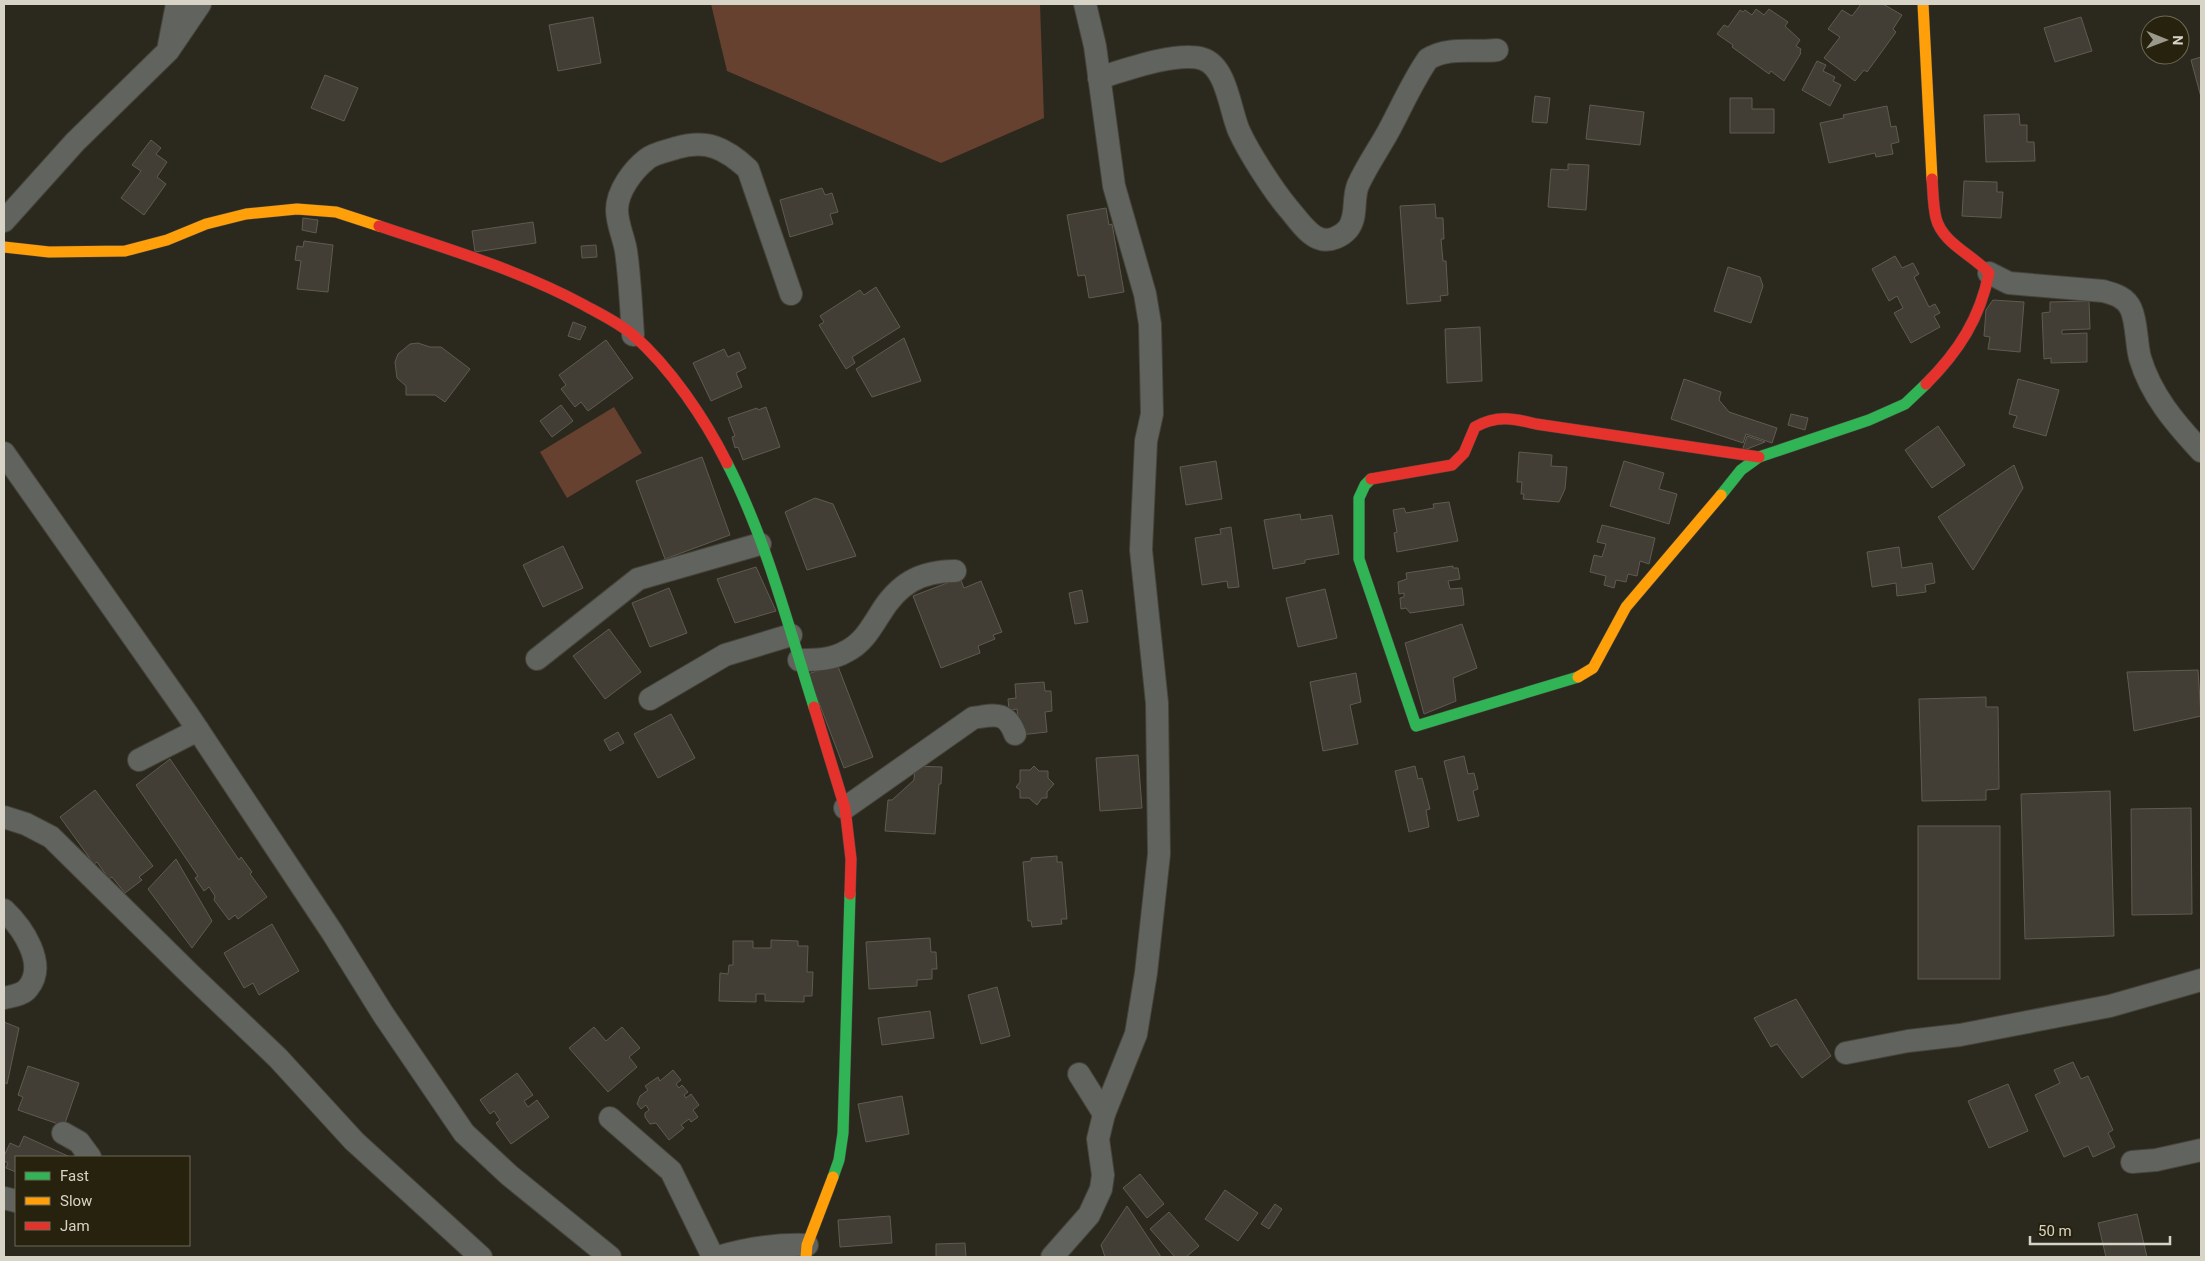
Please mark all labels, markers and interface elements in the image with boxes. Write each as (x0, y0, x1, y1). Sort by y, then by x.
north arrow (2140, 15, 2190, 65)
text: N (2170, 35, 2186, 45)
legend (15, 1156, 190, 1246)
text: Fast (60, 1167, 89, 1185)
text: Slow (60, 1192, 92, 1210)
scale bar (2030, 1214, 2170, 1246)
text: Jam (60, 1217, 90, 1235)
text: 50 m (2038, 1222, 2072, 1240)

